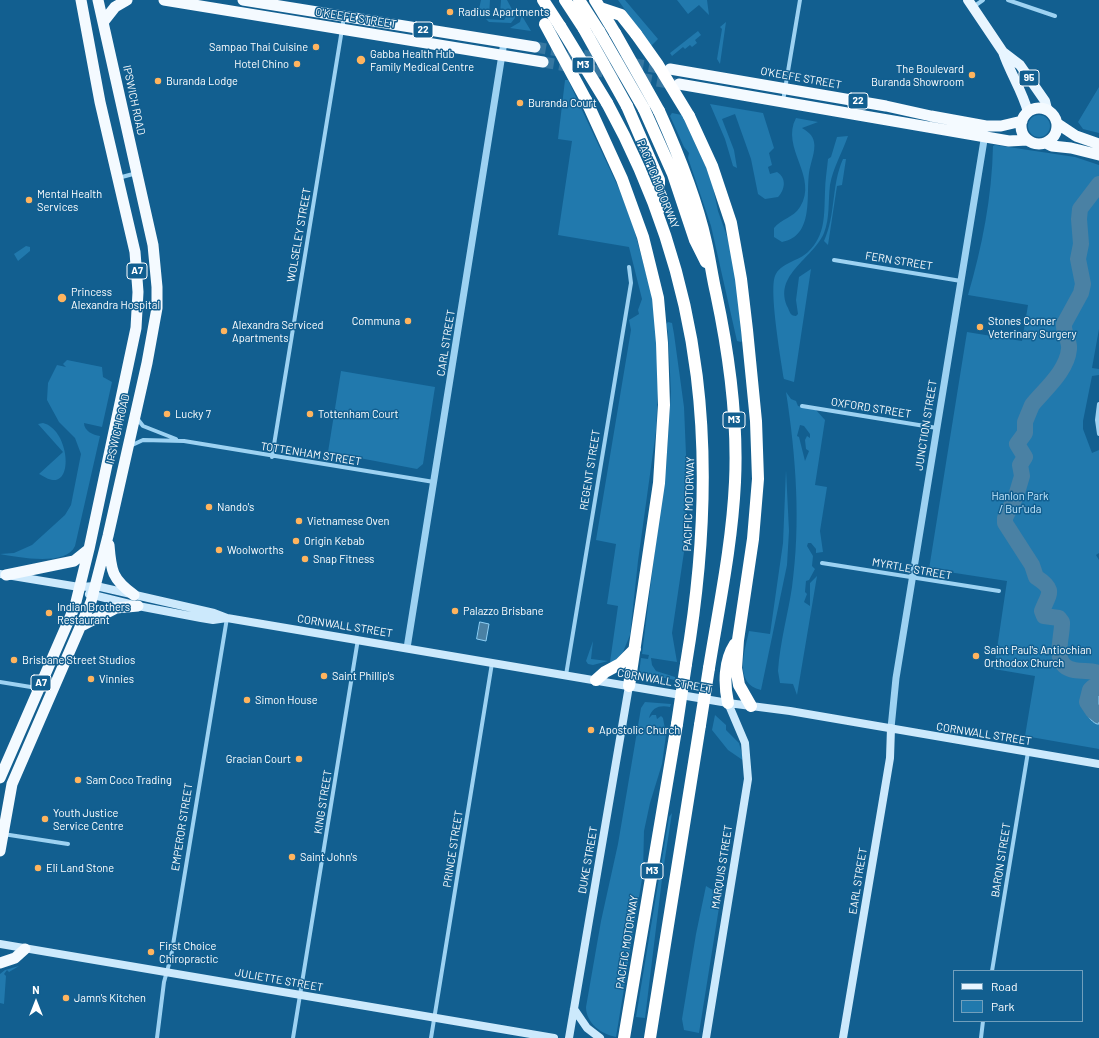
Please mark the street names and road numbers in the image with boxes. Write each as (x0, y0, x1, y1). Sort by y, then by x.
street label: O'KEEFE STREET (314, 5, 398, 31)
road number: 22 (413, 22, 433, 38)
road number: M3 (572, 57, 594, 73)
street label: IPSWICH ROAD (120, 64, 148, 136)
street label: O'KEEFE STREET (759, 64, 843, 92)
road number: 95 (1019, 70, 1039, 86)
road number: 22 (848, 93, 868, 109)
street label: PACIFIC MOTORWAY (634, 138, 682, 230)
street label: WOLSELEY STREET (284, 187, 314, 283)
street label: FERN STREET (864, 249, 934, 273)
road number: A7 (127, 263, 147, 279)
street label: CARL STREET (434, 309, 458, 377)
street label: JUNCTION STREET (912, 379, 940, 471)
street label: IPSWICH ROAD (104, 393, 132, 465)
street label: OXFORD STREET (830, 395, 912, 421)
road number: M3 (723, 412, 745, 428)
street label: REGENT STREET (577, 429, 603, 511)
street label: TOTTENHAM STREET (260, 440, 362, 468)
street label: PACIFIC MOTORWAY (681, 456, 697, 552)
street label: MYRTLE STREET (871, 555, 953, 583)
street label: CORNWALL STREET (296, 612, 394, 640)
street label: CORNWALL STREET (616, 666, 714, 696)
road number: A7 (31, 675, 51, 691)
street label: CORNWALL STREET (935, 720, 1033, 748)
street label: KING STREET (311, 769, 335, 835)
street label: EMPEROR STREET (169, 782, 195, 872)
street label: PRINCE STREET (440, 810, 466, 888)
street label: BARON STREET (989, 822, 1013, 898)
street label: MARQUIS STREET (709, 824, 735, 910)
street label: DUKE STREET (576, 825, 600, 895)
street label: EARL STREET (846, 847, 870, 915)
road number: M3 (641, 863, 663, 879)
street label: PACIFIC MOTORWAY (613, 894, 641, 990)
street label: JULIETTE STREET (234, 966, 324, 994)

